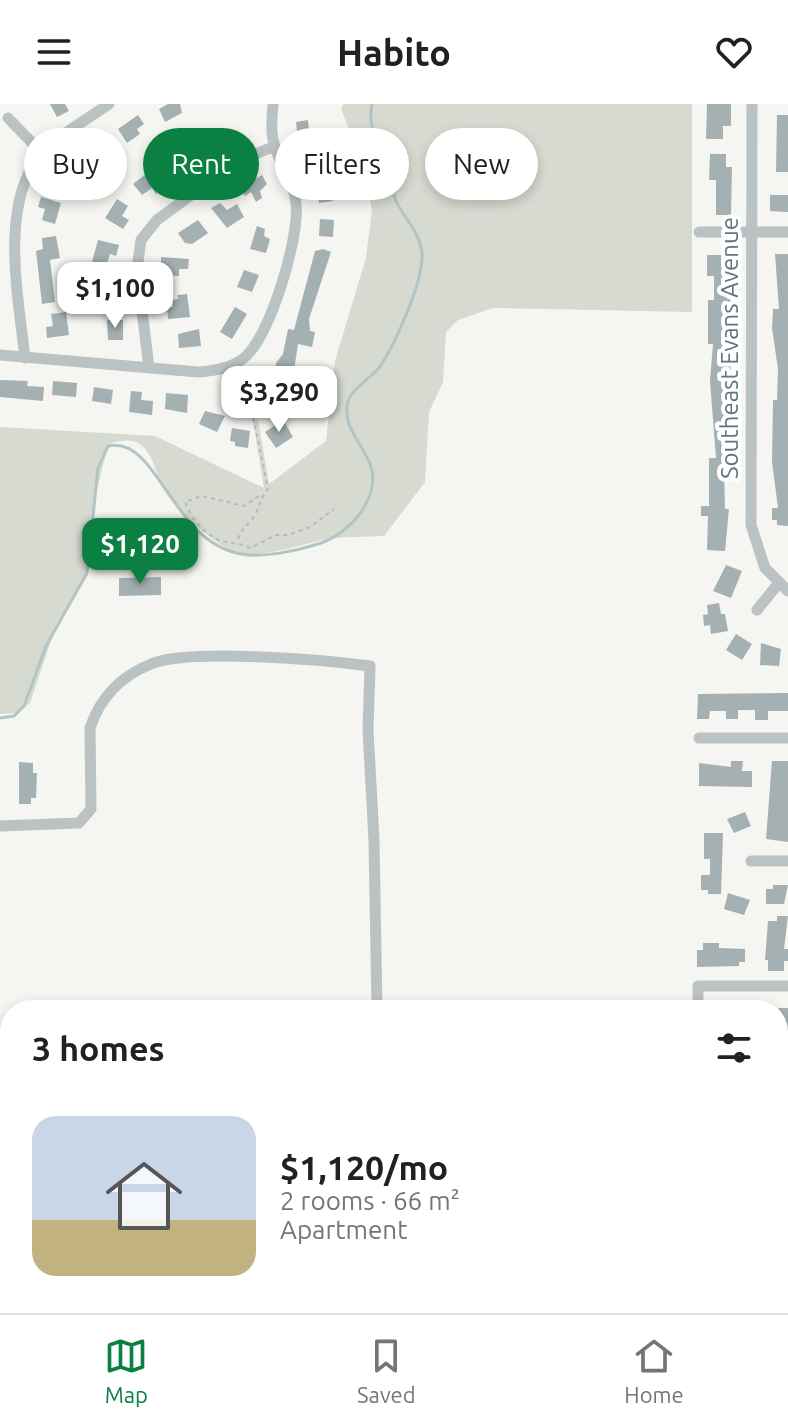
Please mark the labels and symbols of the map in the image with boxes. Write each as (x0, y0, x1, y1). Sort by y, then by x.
street label: Southeast Evans Avenue (716, 217, 743, 479)
pin: $1,100 (50, 262, 180, 330)
pin: $3,290 (214, 366, 344, 434)
pin: $1,120 (75, 518, 205, 586)

